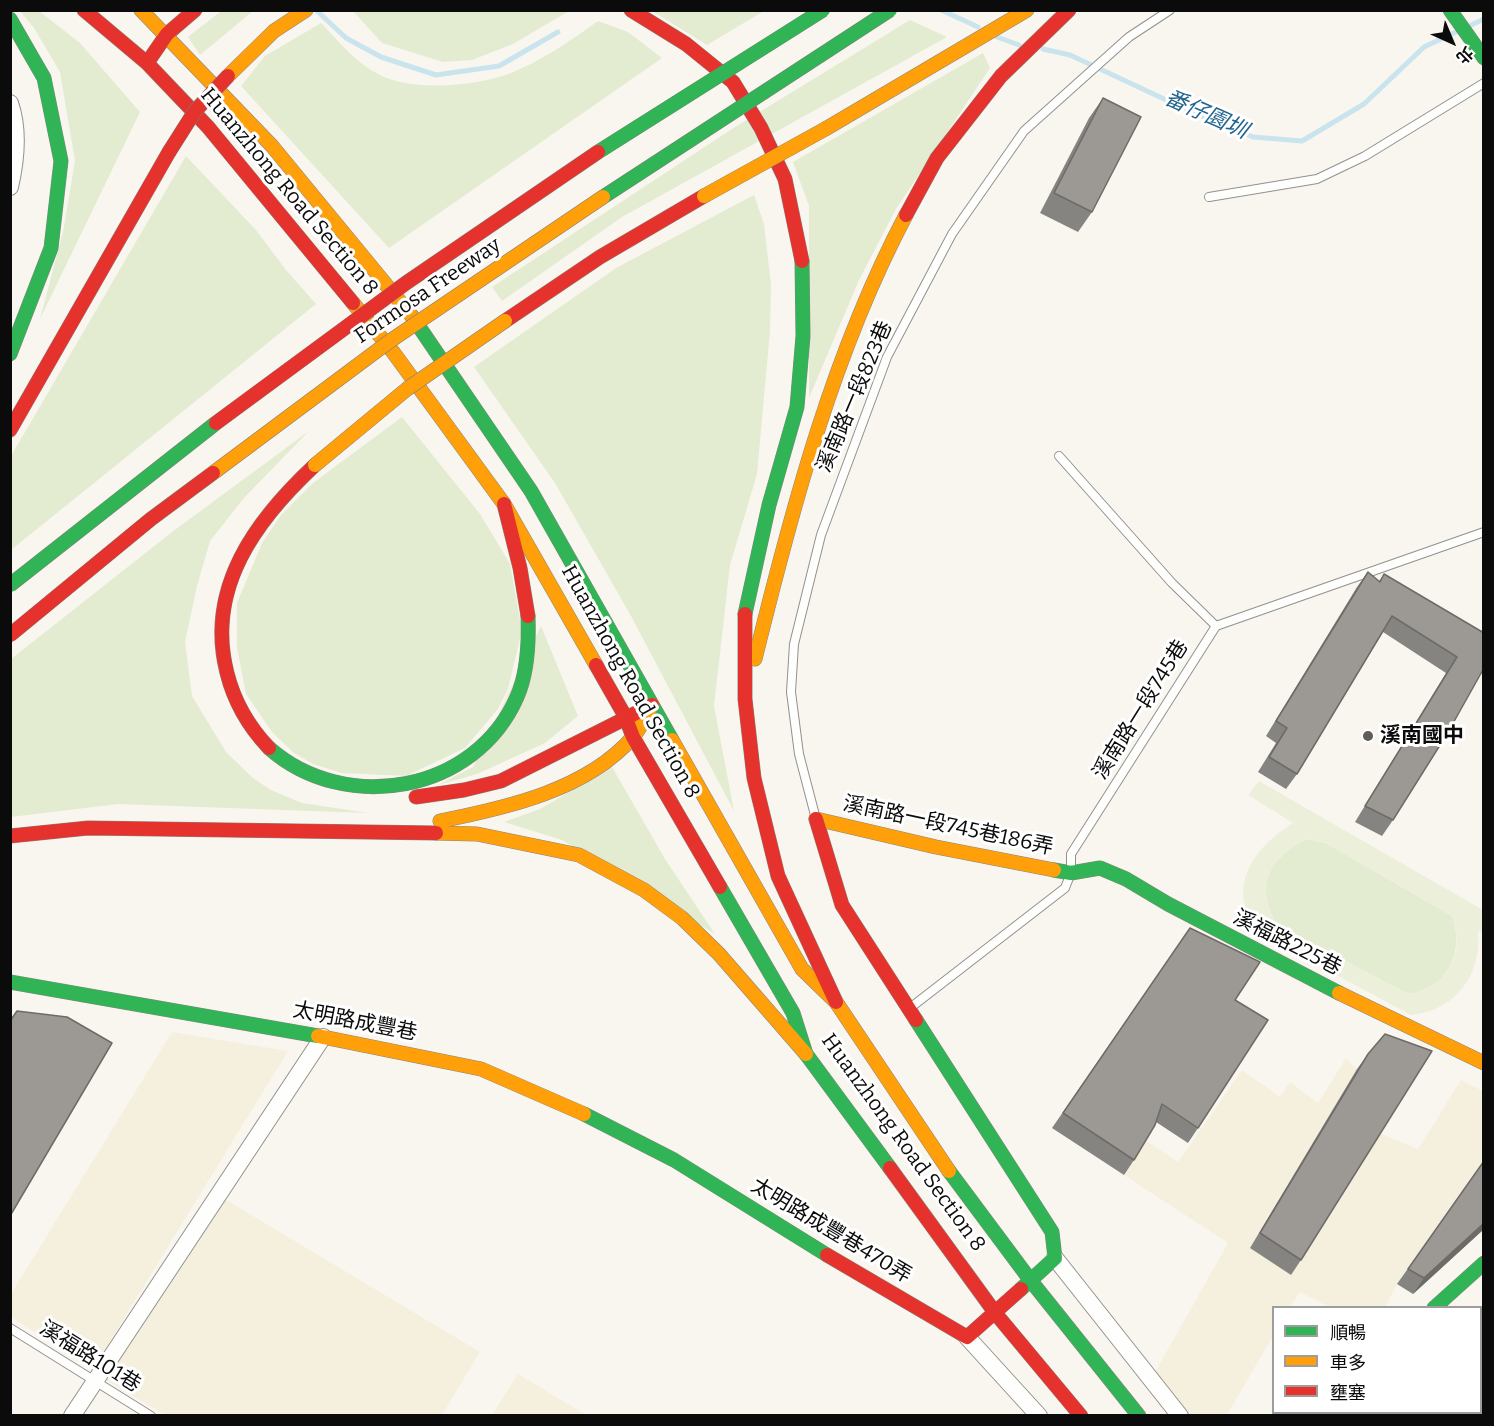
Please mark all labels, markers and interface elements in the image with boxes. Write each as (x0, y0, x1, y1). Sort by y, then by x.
north arrow (1422, 12, 1482, 72)
text: 北 (1452, 43, 1477, 68)
street label: Huanzhong Road Section 8 (195, 83, 383, 301)
water label: 番仔園圳 (1160, 85, 1252, 145)
street label: Formosa Freeway (350, 233, 506, 349)
street label: 溪南路一段823巷 (812, 318, 898, 476)
street label: Huanzhong Road Section 8 (555, 561, 705, 803)
street label: 溪南路一段745巷 (1088, 636, 1194, 784)
place label: 溪南國中 (1380, 723, 1464, 749)
marker: 溪南國中 (1361, 729, 1375, 743)
street label: 溪南路一段745巷186弄 (841, 791, 1055, 861)
street label: 溪福路225巷 (1229, 905, 1345, 981)
street label: 太明路成豐巷 (291, 998, 419, 1046)
street label: Huanzhong Road Section 8 (816, 1029, 990, 1257)
street label: 太明路成豐巷470弄 (746, 1173, 916, 1289)
legend (1272, 1306, 1482, 1414)
street label: 溪福路101巷 (35, 1316, 145, 1398)
text: 順暢 (1330, 1322, 1366, 1344)
text: 車多 (1330, 1352, 1366, 1374)
text: 壅塞 (1330, 1382, 1366, 1404)

